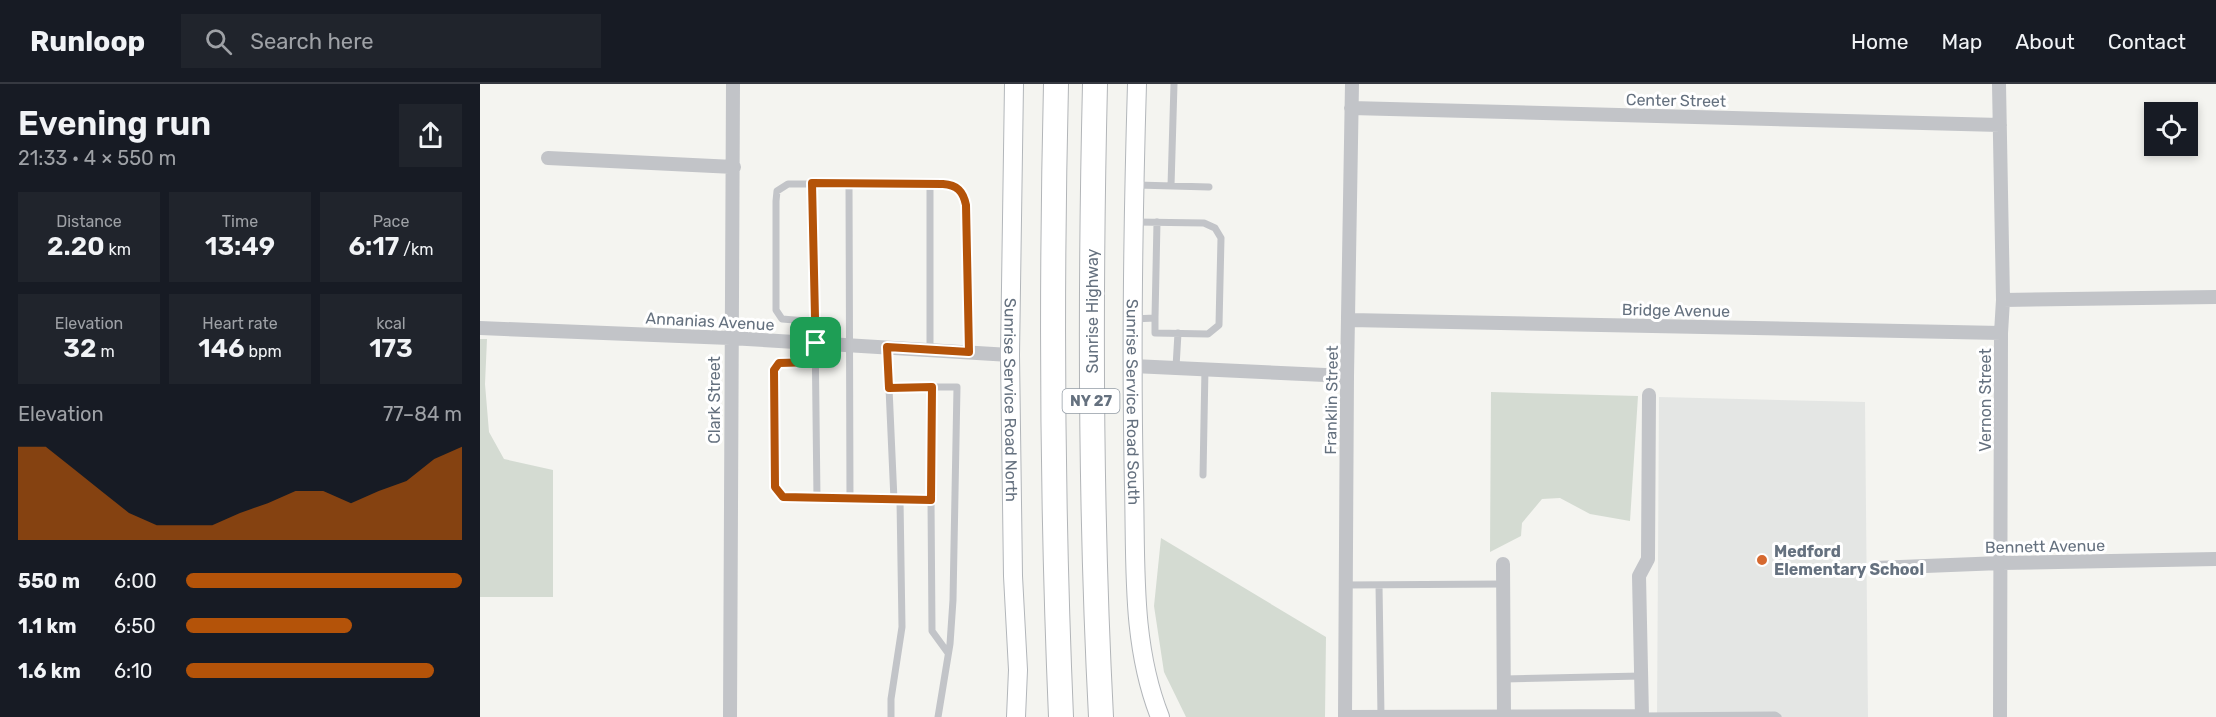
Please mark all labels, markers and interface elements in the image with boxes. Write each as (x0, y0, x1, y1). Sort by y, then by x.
search box (181, 14, 601, 68)
text: Runloop (30, 25, 145, 58)
icon: search (202, 25, 235, 58)
text: Search here (250, 28, 374, 55)
text: Home (1851, 29, 1908, 54)
text: Map (1941, 29, 1982, 54)
text: About (2015, 29, 2075, 54)
text: Contact (2108, 29, 2186, 54)
street label: Center Street (1626, 90, 1726, 111)
map controls (2144, 102, 2198, 156)
button: locate (2144, 102, 2198, 156)
text: Evening run (18, 104, 211, 143)
button: share (399, 104, 462, 167)
text: 21:33 · 4 × 550 m (18, 146, 176, 170)
text: Distance (56, 212, 122, 231)
text: Time (222, 212, 258, 231)
text: Pace (373, 212, 409, 231)
text: 2.20 (47, 231, 105, 262)
text: 13:49 (205, 231, 275, 262)
text: 6:17 (348, 231, 399, 262)
text: km (105, 240, 131, 259)
text: /km (399, 240, 434, 259)
street label: Sunrise Highway (1083, 248, 1102, 373)
street label: Sunrise Service Road North (1000, 298, 1021, 502)
street label: Sunrise Service Road South (1123, 299, 1143, 505)
street label: Bridge Avenue (1622, 300, 1730, 321)
street label: Annanias Avenue (645, 309, 775, 334)
text: Elevation (55, 314, 123, 333)
text: Heart rate (202, 314, 278, 333)
text: kcal (376, 314, 406, 333)
pin (790, 317, 841, 368)
icon: arrive (799, 326, 832, 359)
text: 32 (63, 333, 97, 364)
text: 146 (198, 333, 245, 364)
text: 173 (369, 333, 413, 364)
text: m (97, 342, 115, 361)
text: bpm (245, 342, 282, 361)
street label: Franklin Street (1321, 345, 1342, 455)
street label: Vernon Street (1976, 348, 1995, 452)
street label: Clark Street (705, 356, 724, 444)
road number: NY 27 (1062, 389, 1120, 413)
text: Elevation (18, 402, 104, 426)
text: 77–84 m (383, 402, 462, 426)
street label: Bennett Avenue (1985, 536, 2105, 557)
place label: Medford Elementary School (1774, 542, 1924, 579)
marker: Medford Elementary School (1755, 553, 1769, 567)
text: 550 m (18, 569, 80, 593)
text: 6:00 (114, 569, 157, 593)
text: 1.1 km (18, 614, 77, 638)
text: 6:50 (114, 614, 156, 638)
text: 1.6 km (18, 659, 81, 683)
text: 6:10 (114, 659, 152, 683)

